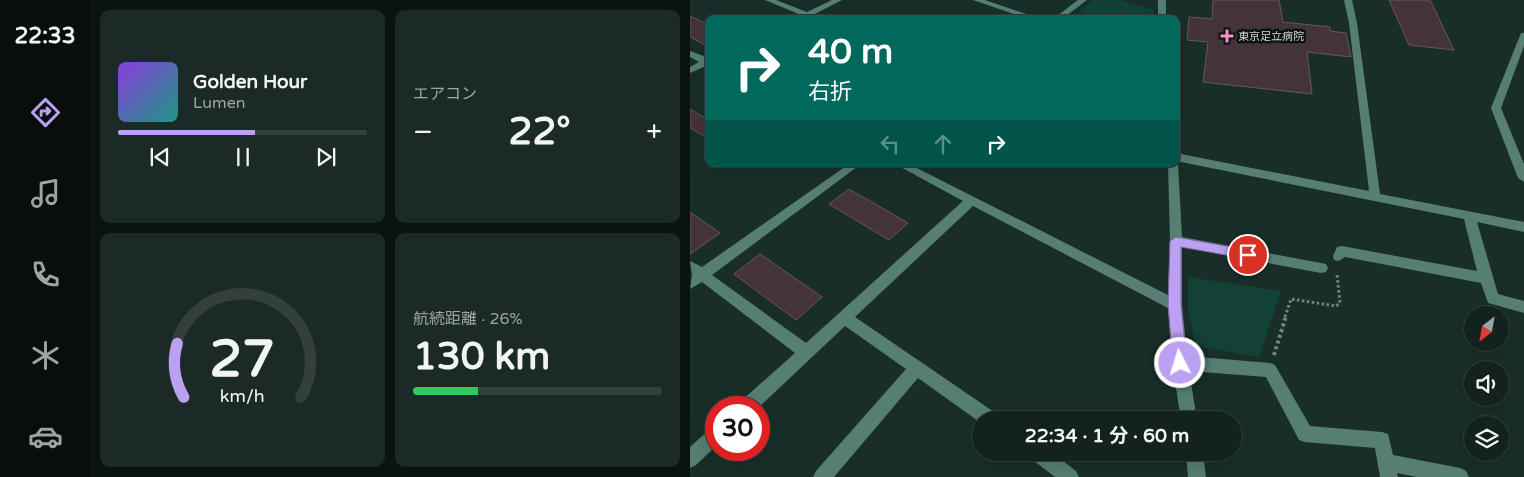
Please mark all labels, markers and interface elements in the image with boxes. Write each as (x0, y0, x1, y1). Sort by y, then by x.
text: 22:33 (15, 23, 75, 49)
marker: 東京足立病院 (1220, 29, 1234, 43)
place label: 東京足立病院 (1238, 30, 1304, 43)
text: 40 m (808, 31, 893, 73)
icon: right (725, 35, 790, 100)
text: Golden Hour (193, 71, 307, 93)
text: 右折 (808, 79, 852, 105)
text: エアコン (413, 84, 477, 104)
text: Lumen (193, 93, 245, 113)
icon: directions (28, 95, 63, 130)
text: 22° (509, 109, 571, 155)
text: − (413, 115, 433, 149)
text: + (646, 115, 662, 149)
icon: left (876, 130, 904, 158)
icon: ahead (929, 130, 957, 158)
icon: right (982, 130, 1010, 158)
icon: previous (146, 143, 174, 171)
icon: pause (229, 143, 257, 171)
icon: next (312, 143, 340, 171)
icon: music (28, 176, 63, 211)
pin (1227, 234, 1269, 276)
icon: arrive (1234, 241, 1262, 269)
icon: phone (28, 257, 63, 292)
north arrow (1464, 306, 1509, 351)
map controls (1464, 306, 1509, 461)
text: 航続距離 · 26% (413, 309, 523, 329)
text: 27 (210, 328, 275, 391)
text: 130 km (413, 334, 550, 380)
position arrow (1153, 336, 1205, 388)
icon: climate (28, 338, 63, 373)
button: sound (1464, 361, 1509, 406)
text: km/h (220, 386, 265, 407)
speed limit sign: 30 (705, 396, 770, 461)
button: layers (1464, 416, 1509, 461)
icon: car (28, 419, 63, 454)
text: 22:34 · 1 分 · 60 m (1025, 425, 1189, 447)

